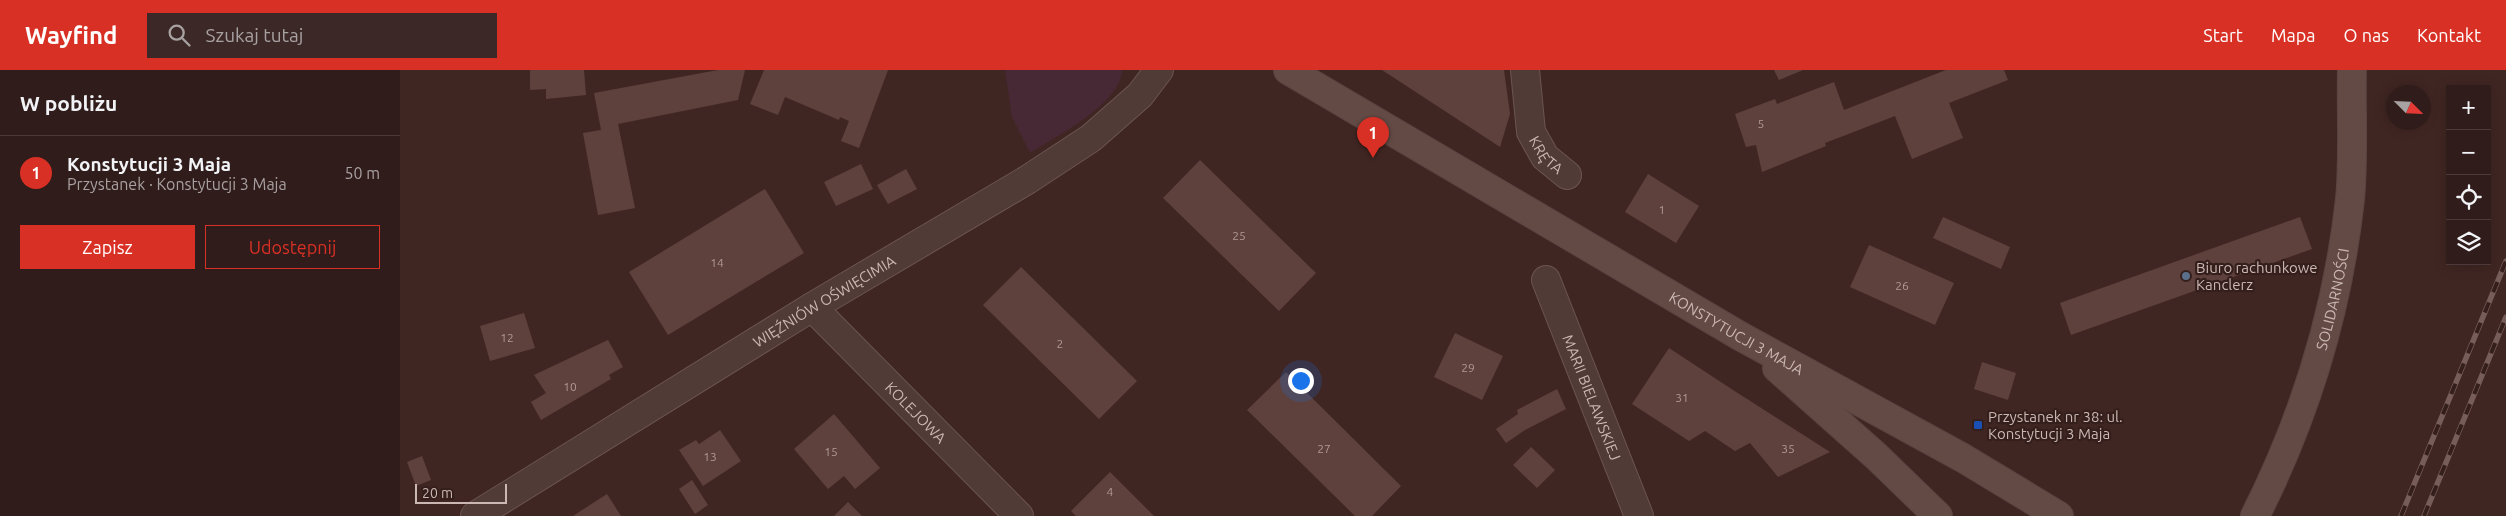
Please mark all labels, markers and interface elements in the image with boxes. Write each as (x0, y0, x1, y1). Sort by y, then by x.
search box (147, 13, 497, 58)
icon: search (165, 21, 193, 49)
text: Wayfind (25, 22, 117, 49)
text: Szukaj tutaj (205, 24, 303, 46)
text: Start (2203, 25, 2243, 45)
text: Mapa (2271, 25, 2316, 45)
text: O nas (2344, 25, 2389, 45)
text: Kontakt (2417, 25, 2481, 45)
north arrow (2386, 85, 2431, 130)
map controls (2446, 85, 2491, 265)
button: + (2446, 85, 2491, 130)
text: W pobliżu (20, 91, 117, 115)
pin: 1 (1357, 117, 1389, 158)
house number: 5 (1758, 117, 1764, 130)
button: − (2446, 130, 2491, 175)
street label: KRĘTA (1526, 133, 1567, 177)
text: Konstytucji 3 Maja (67, 153, 231, 175)
text: 1 (31, 164, 41, 182)
text: 50 m (344, 164, 380, 182)
text: Przystanek · Konstytucji 3 Maja (67, 175, 287, 193)
button: locate (2446, 175, 2491, 220)
house number: 1 (1659, 203, 1665, 216)
button: layers (2446, 220, 2491, 265)
button: Zapisz (20, 225, 195, 269)
button: Udostępnij (205, 225, 380, 269)
house number: 25 (1232, 229, 1246, 242)
street label: SOLIDARNOŚCI (2312, 247, 2352, 352)
street label: WIĘŹNIÓW OŚWIĘCIMIA (750, 251, 898, 350)
house number: 14 (710, 256, 724, 269)
place label: Biuro rachunkowe Kanclerz (2196, 259, 2318, 293)
marker: Biuro rachunkowe Kanclerz (2180, 270, 2192, 282)
house number: 26 (1895, 279, 1909, 292)
street label: KONSTYTUCJI 3 MAJA (1666, 288, 1807, 378)
house number: 12 (500, 331, 514, 344)
street label: MARII BIELAWSKIEJ (1560, 332, 1625, 462)
house number: 2 (1057, 337, 1063, 350)
house number: 29 (1461, 361, 1475, 374)
your location (1288, 368, 1314, 394)
street label: KOLEJOWA (882, 378, 950, 446)
house number: 10 (563, 380, 577, 393)
house number: 31 (1675, 391, 1689, 404)
place label: Przystanek nr 38: ul. Konstytucji 3 Maja (1988, 408, 2123, 442)
marker: Przystanek nr 38: ul. Konstytucji 3 Maja (1972, 419, 1984, 431)
house number: 27 (1317, 442, 1331, 455)
house number: 35 (1781, 442, 1795, 455)
house number: 15 (824, 445, 838, 458)
house number: 13 (703, 450, 717, 463)
scale bar (415, 481, 508, 504)
text: 20 m (422, 485, 453, 501)
house number: 4 (1107, 485, 1114, 498)

